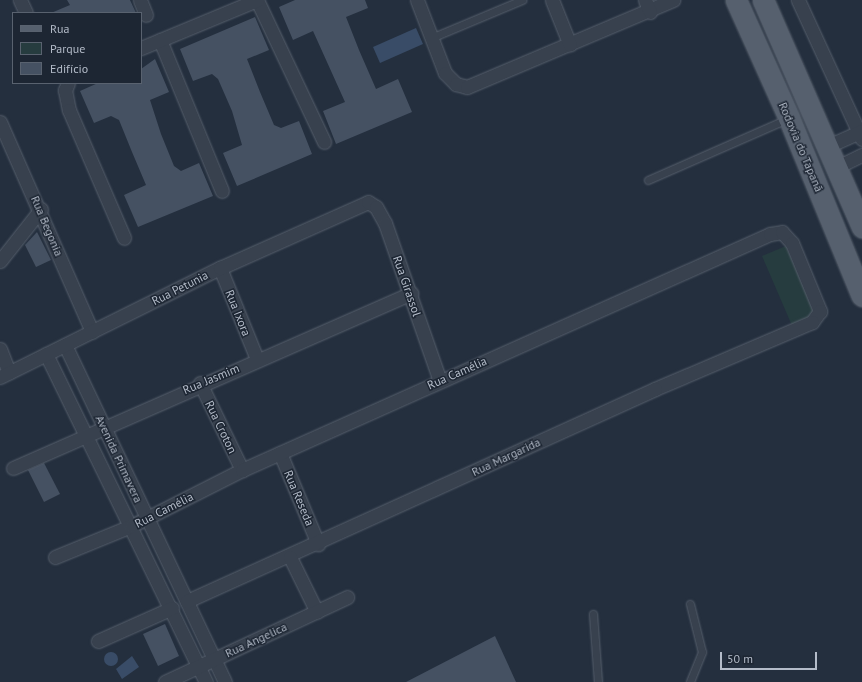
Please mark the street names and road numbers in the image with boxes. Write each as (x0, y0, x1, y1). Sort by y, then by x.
street label: Rodovia do Tapanã (776, 100, 826, 194)
street label: Rua Begonia (28, 194, 66, 258)
street label: Rua Girassol (390, 254, 424, 318)
street label: Rua Petunia (149, 268, 211, 308)
street label: Rua Ixora (222, 288, 254, 338)
street label: Rua Camélia (425, 353, 489, 393)
street label: Rua Jasmim (181, 361, 241, 397)
street label: Rua Croton (202, 398, 240, 456)
street label: Avenida Primavera (92, 413, 146, 505)
street label: Rua Margarida (469, 435, 543, 479)
street label: Rua Reseda (281, 468, 317, 528)
street label: Rua Camélia (132, 489, 196, 531)
street label: Rua Angelica (223, 619, 289, 661)

